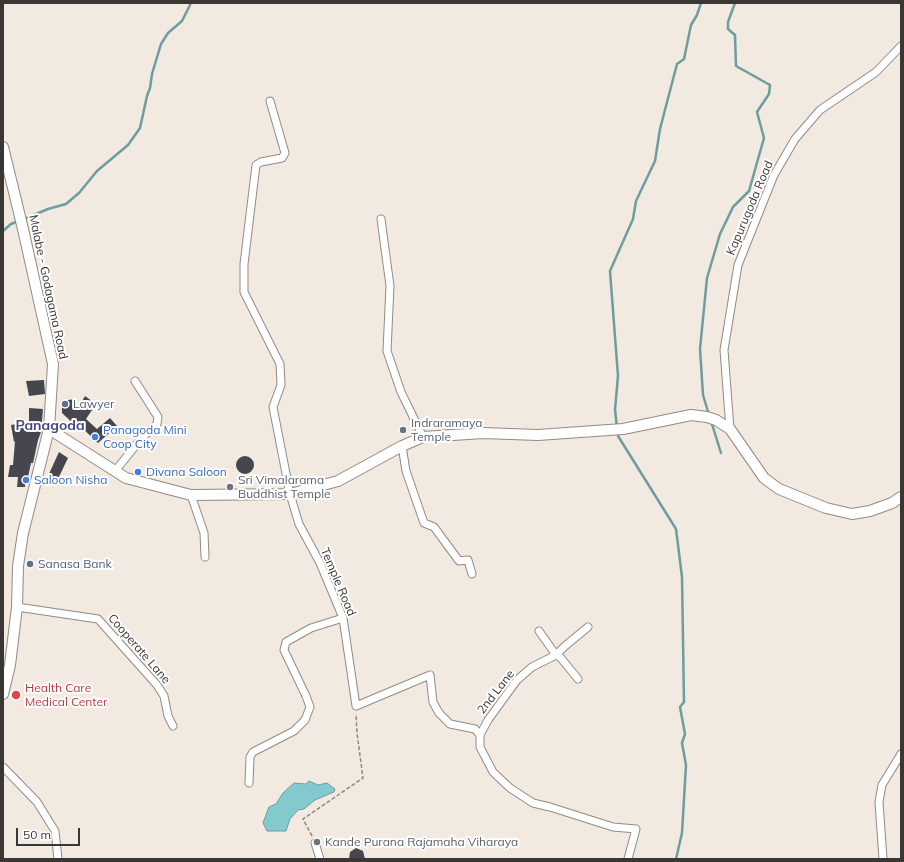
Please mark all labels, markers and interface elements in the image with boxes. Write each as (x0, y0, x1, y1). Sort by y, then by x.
street label: Kapurugoda Road (724, 159, 776, 257)
street label: Malabe - Godagama Road (26, 213, 70, 361)
place label: Lawyer (73, 397, 114, 411)
marker: Lawyer (60, 399, 70, 409)
place label: Indraramaya Temple (411, 416, 482, 444)
district label: Panagoda (15, 418, 85, 434)
place label: Panagoda Mini Coop City (103, 423, 187, 451)
marker: Indraramaya Temple (398, 425, 408, 435)
marker: Panagoda Mini Coop City (90, 432, 100, 442)
place label: Divana Saloon (146, 465, 227, 479)
marker: Divana Saloon (133, 467, 143, 477)
place label: Saloon Nisha (34, 473, 107, 487)
place label: Sri Vimalarama Buddhist Temple (238, 473, 331, 501)
marker: Saloon Nisha (21, 475, 31, 485)
marker: Sri Vimalarama Buddhist Temple (225, 482, 235, 492)
street label: Temple Road (317, 546, 359, 618)
place label: Sanasa Bank (38, 557, 112, 571)
marker: Sanasa Bank (25, 559, 35, 569)
street label: Cooperate Lane (105, 611, 173, 687)
street label: 2nd Lane (474, 667, 518, 717)
place label: Health Care Medical Center (25, 681, 107, 709)
marker: Health Care Medical Center (10, 689, 22, 701)
scale bar (18, 820, 82, 846)
text: 50 m (23, 827, 51, 842)
place label: Kande Purana Rajamaha Viharaya (325, 835, 518, 849)
marker: Kande Purana Rajamaha Viharaya (312, 837, 322, 847)

